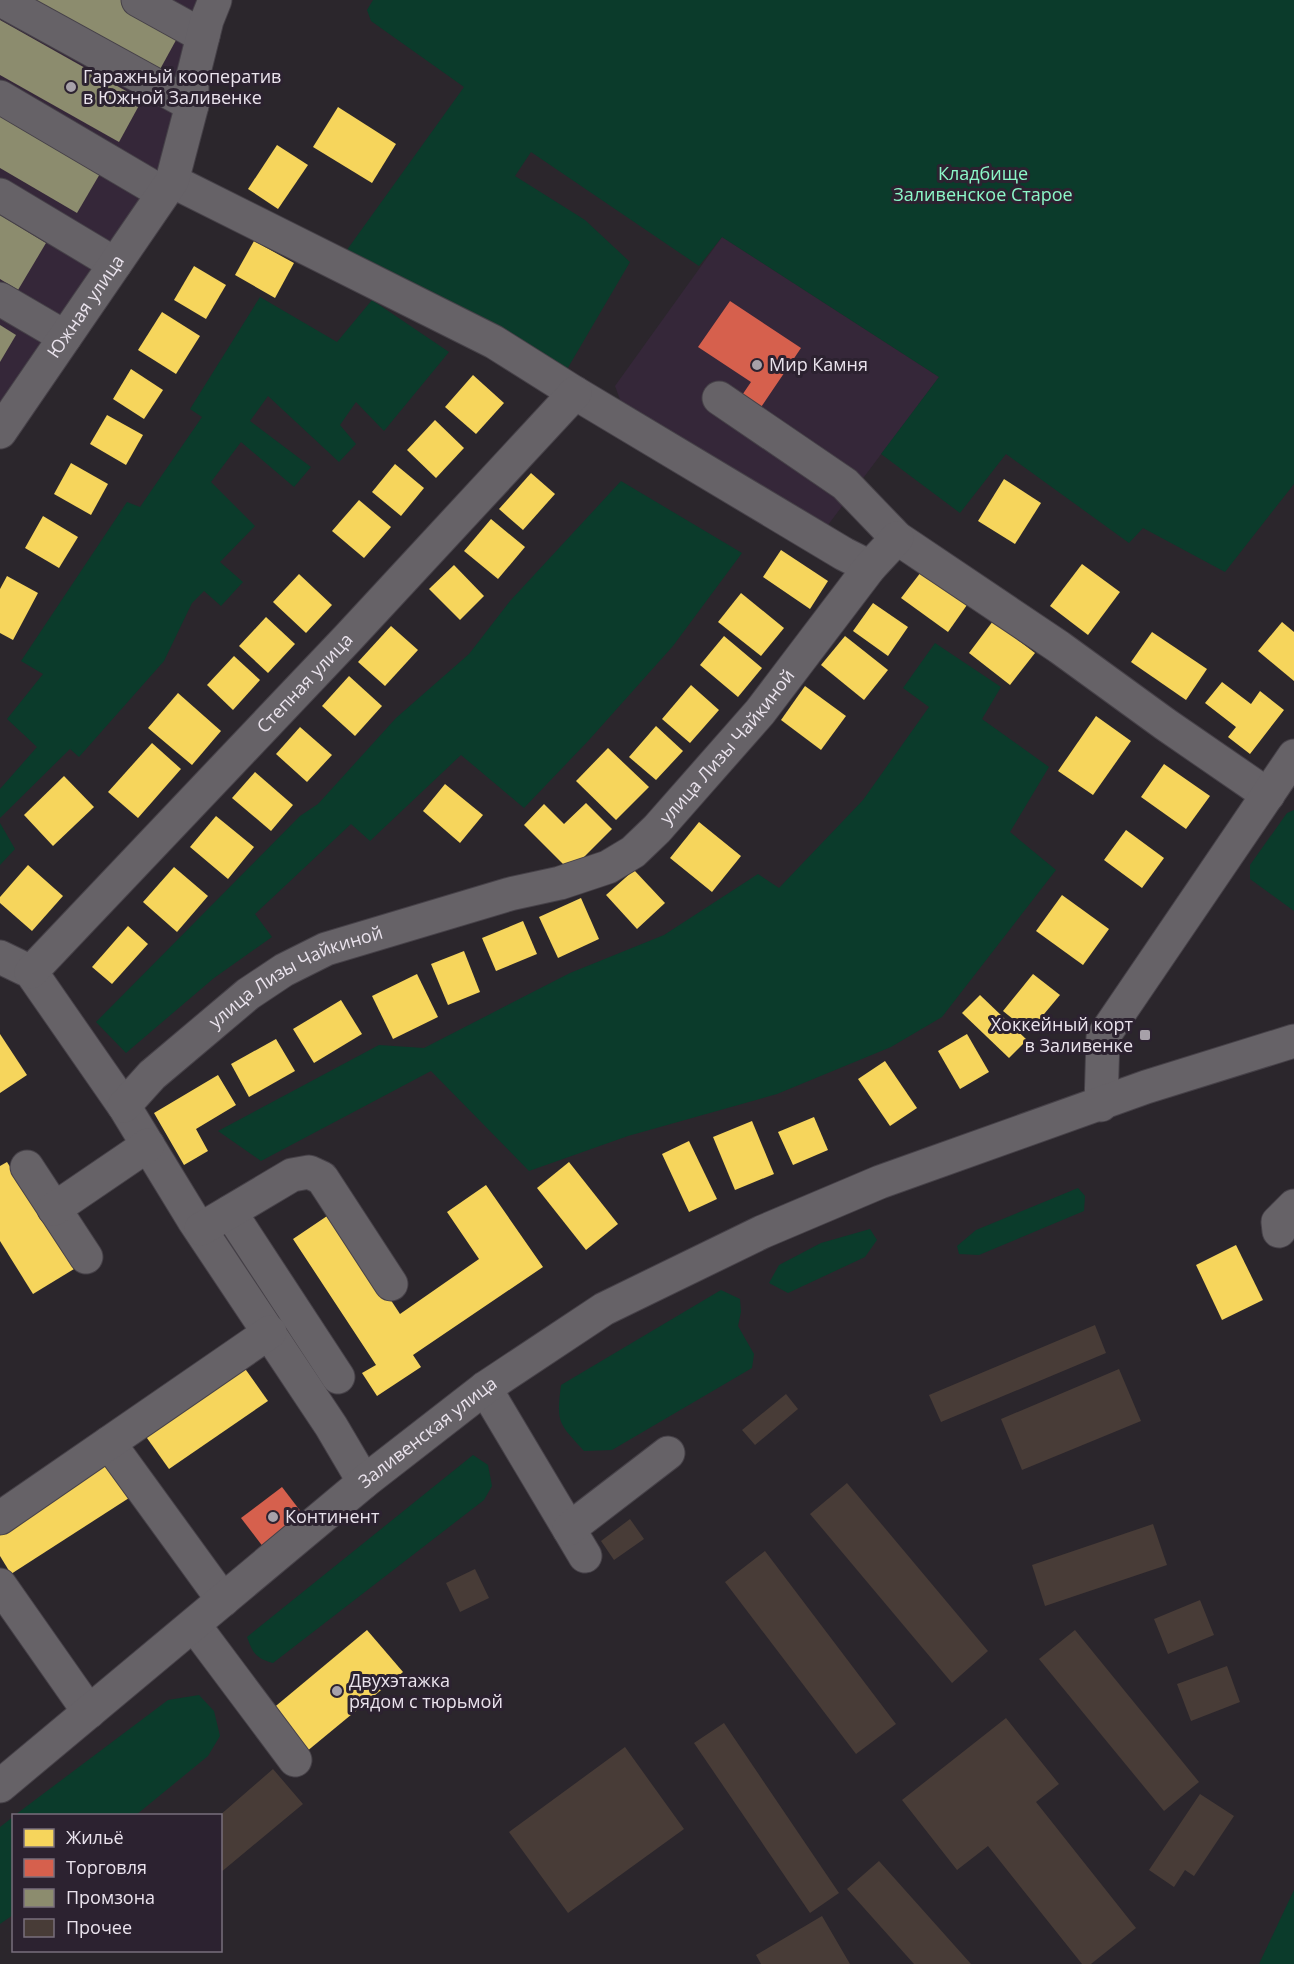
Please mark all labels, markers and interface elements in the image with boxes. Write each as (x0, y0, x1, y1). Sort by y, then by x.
place label: Гаражный кооператив в Южной Заливенке (83, 64, 281, 109)
marker: Гаражный кооператив в Южной Заливенке (64, 80, 78, 94)
park label: Кладбище Заливенское Старое (893, 161, 1073, 206)
street label: Южная улица (41, 250, 129, 362)
place label: Мир Камня (769, 352, 868, 376)
marker: Мир Камня (750, 358, 764, 372)
street label: Степная улица (251, 627, 357, 738)
street label: улица Лизы Чайкиной (654, 664, 799, 829)
street label: улица Лизы Чайкиной (203, 920, 385, 1033)
place label: Хоккейный корт в Заливенке (991, 1012, 1134, 1057)
marker: Хоккейный корт в Заливенке (1138, 1028, 1152, 1042)
street label: Заливенская улица (353, 1371, 501, 1493)
place label: Континент (285, 1504, 380, 1528)
marker: Континент (266, 1510, 280, 1524)
place label: Двухэтажка рядом с тюрьмой (349, 1668, 503, 1713)
marker: Двухэтажка рядом с тюрьмой (330, 1684, 344, 1698)
legend (12, 1814, 222, 1952)
text: Жильё (66, 1825, 124, 1849)
text: Торговля (66, 1855, 147, 1879)
text: Промзона (66, 1885, 155, 1909)
text: Прочее (66, 1915, 132, 1939)

